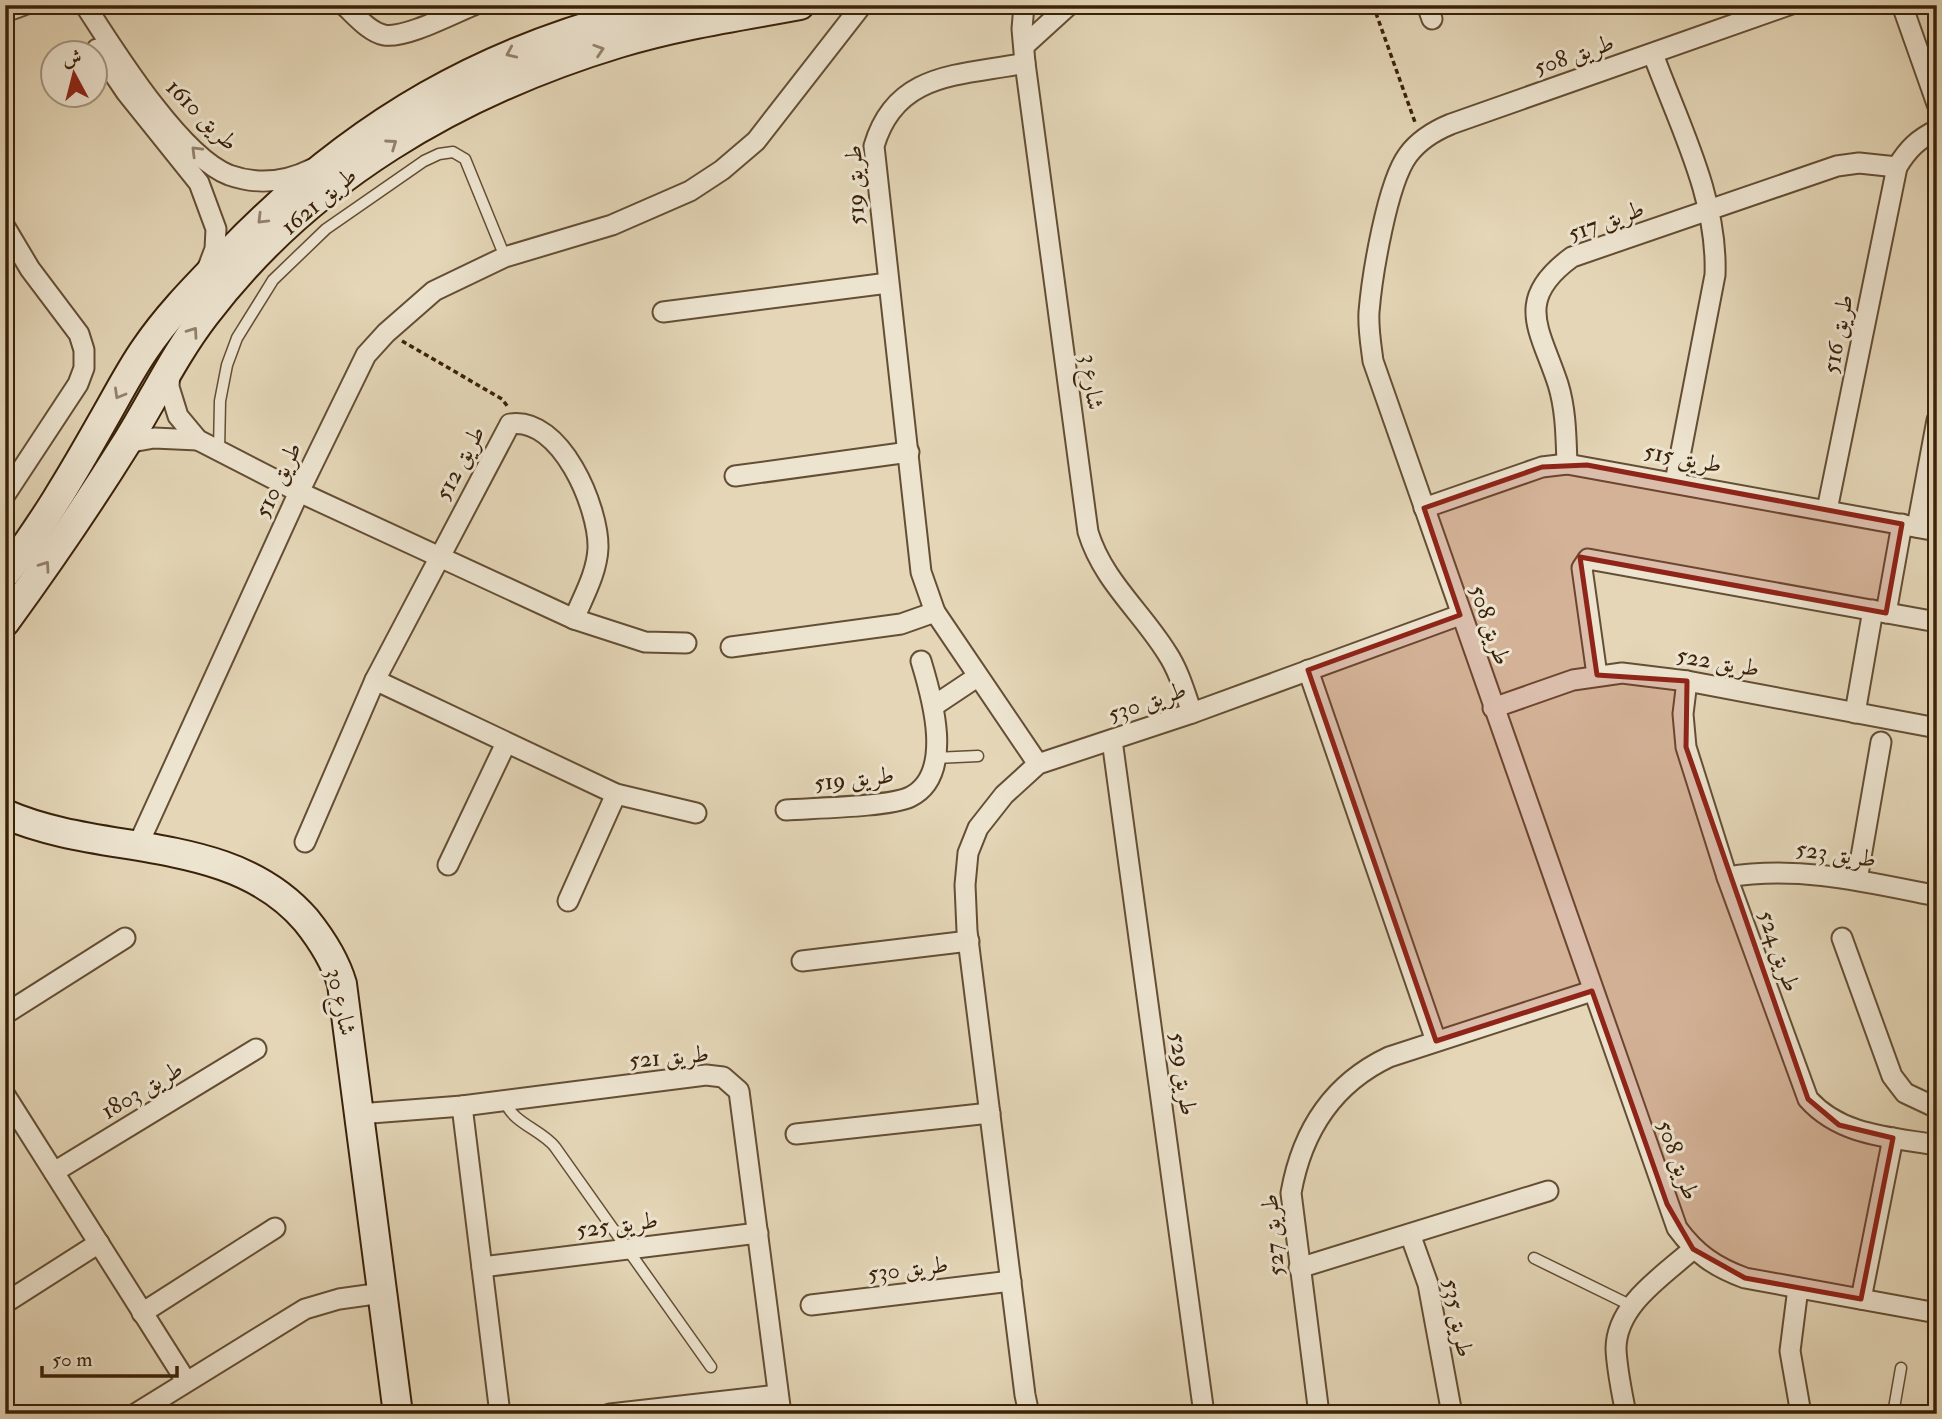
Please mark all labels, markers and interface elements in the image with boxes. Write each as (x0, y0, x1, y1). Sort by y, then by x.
street label: طريق 508 (1530, 27, 1618, 83)
north arrow (38, 38, 108, 108)
one-way arrow (592, 44, 604, 58)
text: ش (61, 45, 83, 71)
one-way arrow (506, 45, 518, 59)
street label: طريق 1610 (159, 72, 245, 158)
one-way arrow (384, 140, 397, 152)
street label: طريق 519 (838, 144, 872, 226)
one-way arrow (192, 146, 205, 159)
street label: طريق 1621 (274, 160, 364, 242)
street label: طريق 517 (1564, 193, 1648, 249)
one-way arrow (257, 210, 270, 223)
street label: طريق 516 (1815, 292, 1861, 376)
one-way arrow (185, 327, 197, 340)
street label: شارع 3 (1069, 352, 1111, 412)
one-way arrow (114, 387, 127, 400)
street label: طريق 512 (427, 420, 493, 506)
street label: طريق 515 (1641, 435, 1725, 481)
street label: طريق 510 (247, 437, 309, 523)
one-way arrow (37, 561, 49, 574)
street label: طريق 508 (1462, 581, 1518, 669)
street label: طريق 522 (1674, 639, 1762, 685)
street label: طريق 530 (1104, 674, 1190, 730)
street label: طريق 519 (812, 759, 896, 799)
street label: طريق 523 (1794, 833, 1878, 875)
street label: طريق 524 (1751, 906, 1807, 996)
street label: شارع 30 (315, 965, 363, 1039)
street label: طريق 529 (1162, 1030, 1204, 1118)
street label: طريق 521 (628, 1038, 710, 1076)
street label: طريق 1803 (95, 1053, 189, 1127)
street label: طريق 508 (1649, 1116, 1707, 1204)
street label: طريق 527 (1254, 1193, 1292, 1277)
street label: طريق 525 (574, 1205, 660, 1245)
street label: طريق 530 (866, 1249, 950, 1289)
street label: طريق 535 (1435, 1276, 1481, 1360)
scale bar (42, 1335, 177, 1379)
text: 50 m (52, 1346, 93, 1373)

